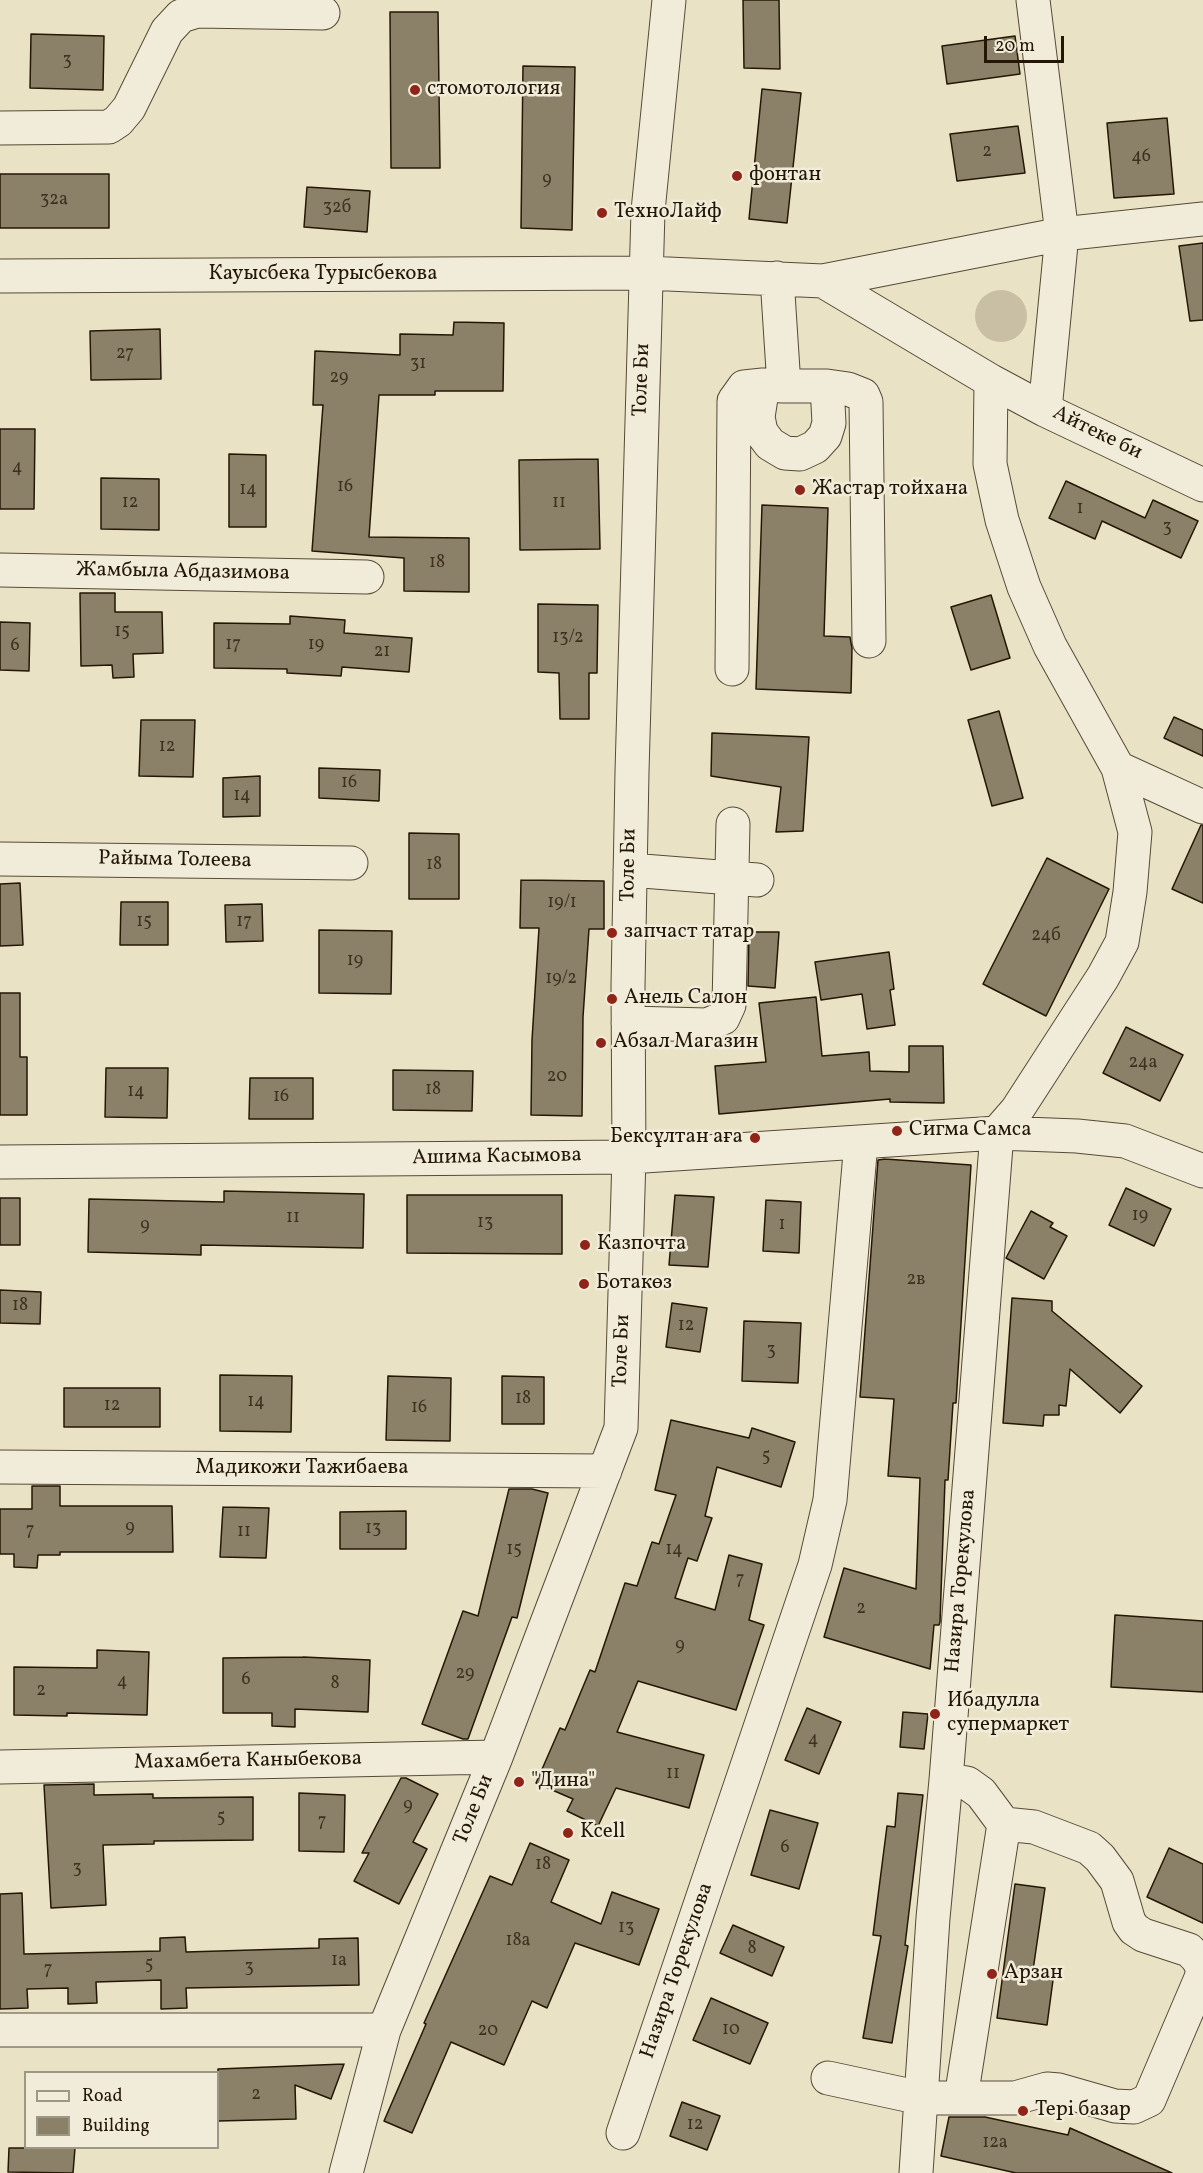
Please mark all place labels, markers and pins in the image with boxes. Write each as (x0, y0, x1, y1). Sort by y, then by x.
place label: стомотология (427, 77, 561, 103)
marker: стомотология (408, 83, 422, 97)
place label: фонтан (749, 163, 821, 189)
marker: фонтан (730, 169, 744, 183)
place label: ТехноЛайф (614, 200, 722, 226)
marker: ТехноЛайф (595, 206, 609, 220)
place label: Жастар тойхана (812, 477, 968, 503)
marker: Жастар тойхана (793, 483, 807, 497)
place label: запчаст татар (624, 920, 754, 946)
marker: запчаст татар (605, 926, 619, 940)
place label: Анель Салон (624, 986, 747, 1012)
marker: Анель Салон (605, 992, 619, 1006)
place label: Абзал Магазин (613, 1030, 758, 1056)
marker: Абзал Магазин (594, 1036, 608, 1050)
place label: Сигма Самса (909, 1118, 1032, 1144)
marker: Сигма Самса (890, 1124, 904, 1138)
place label: Бексұлтан аға (610, 1125, 743, 1151)
marker: Бексұлтан аға (748, 1131, 762, 1145)
place label: Казпочта (597, 1232, 686, 1258)
marker: Казпочта (578, 1238, 592, 1252)
place label: Ботакөз (596, 1271, 672, 1297)
marker: Ботакөз (577, 1277, 591, 1291)
place label: Ибадулла супермаркет (947, 1689, 1069, 1739)
marker: Ибадулла супермаркет (928, 1707, 942, 1721)
place label: "Дина" (531, 1769, 595, 1795)
marker: "Дина" (512, 1775, 526, 1789)
place label: Kcell (580, 1820, 625, 1846)
marker: Kcell (561, 1826, 575, 1840)
place label: Арзан (1004, 1961, 1063, 1987)
marker: Арзан (985, 1967, 999, 1981)
place label: Тері базар (1035, 2098, 1131, 2124)
marker: Тері базар (1016, 2104, 1030, 2118)

